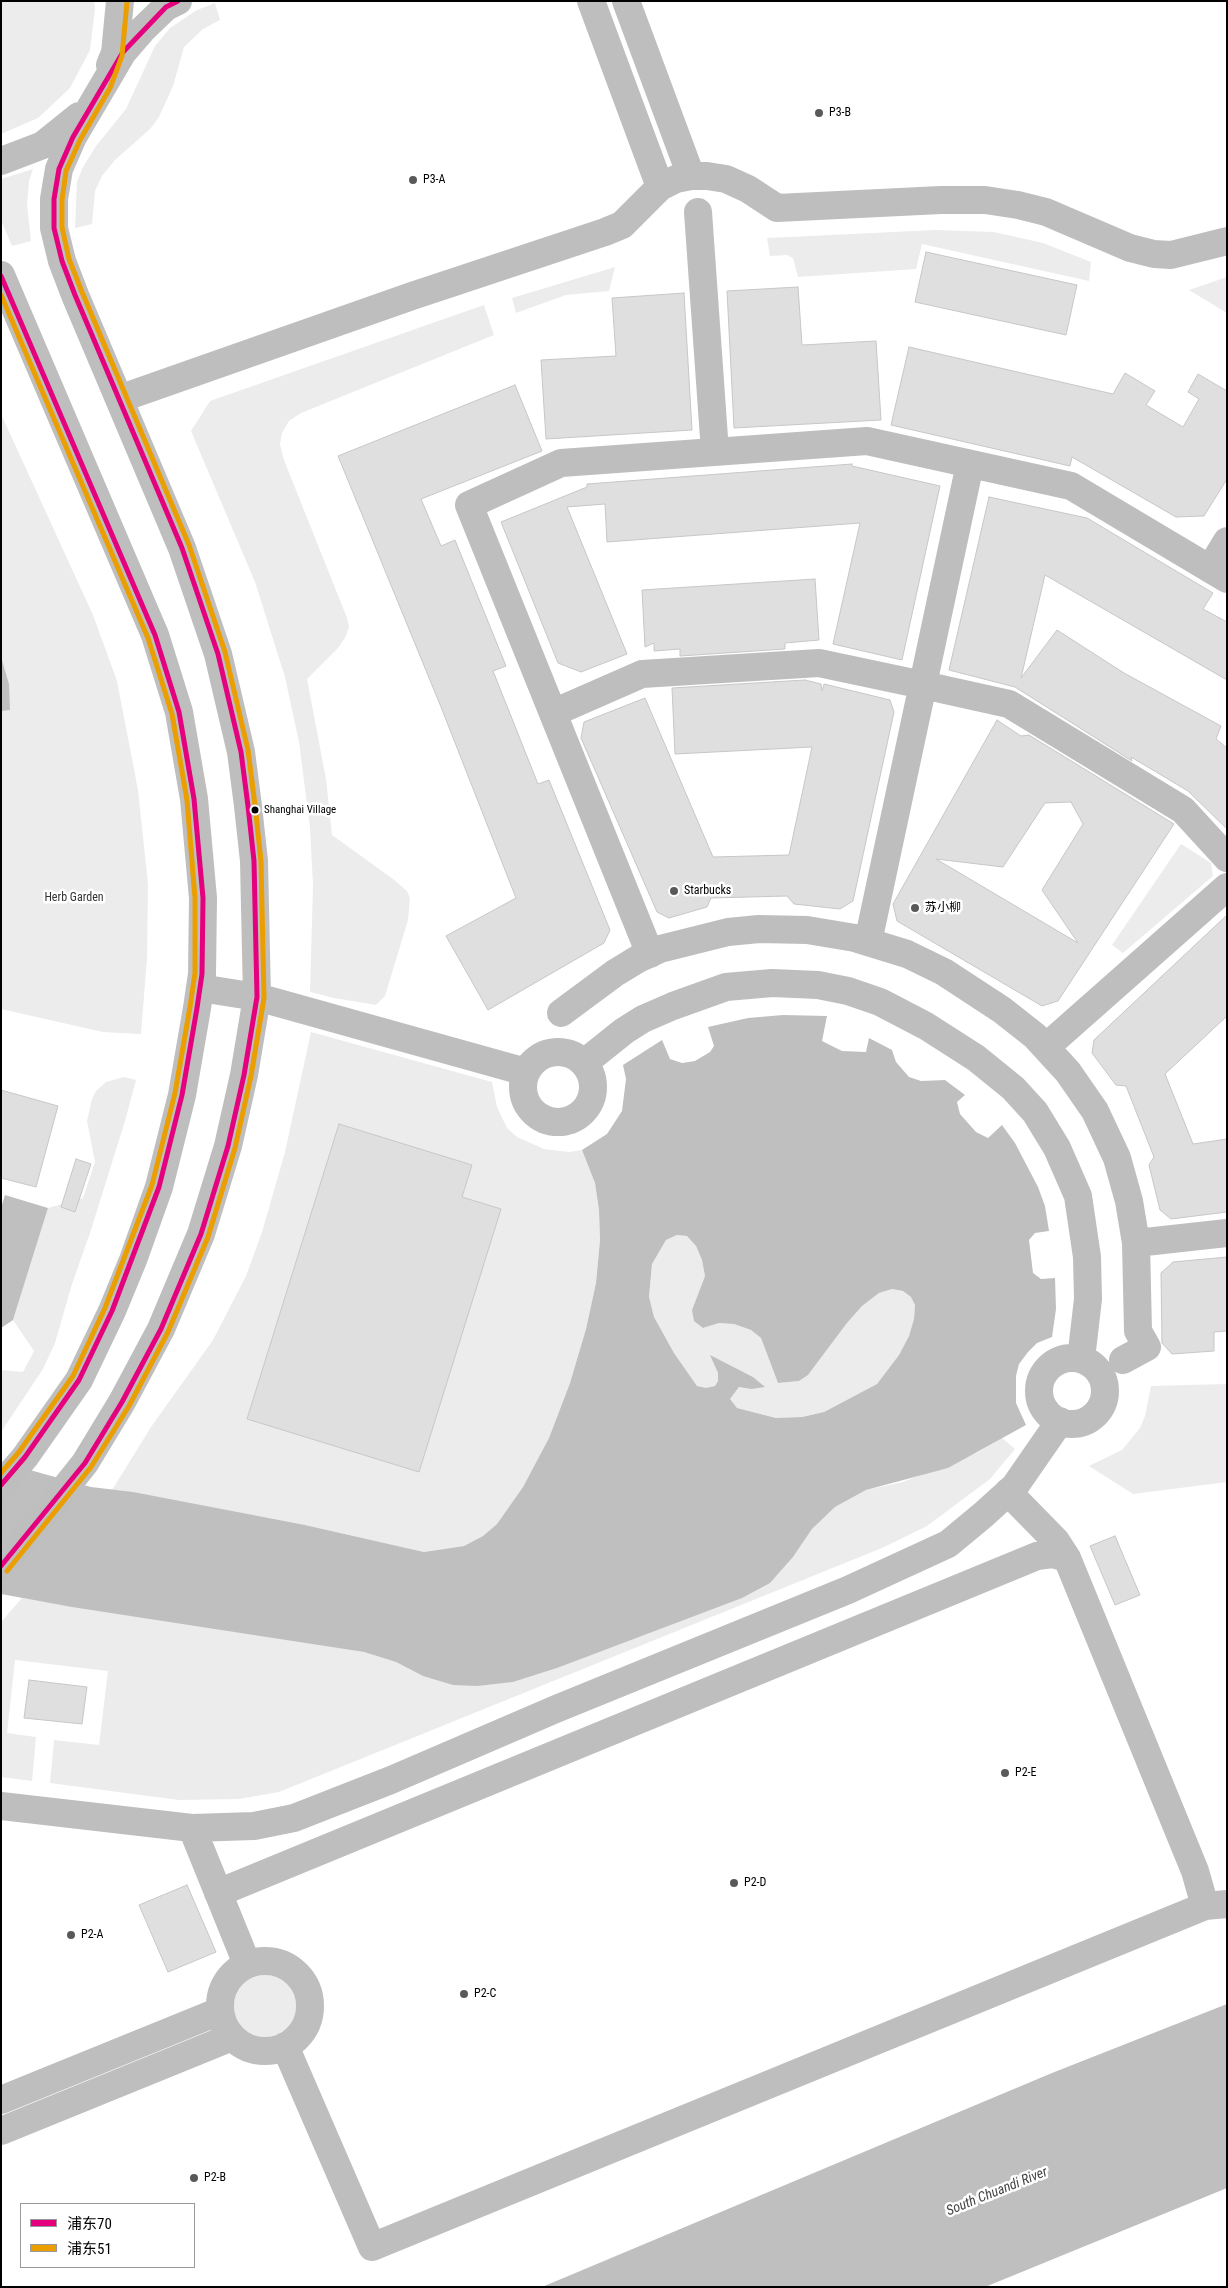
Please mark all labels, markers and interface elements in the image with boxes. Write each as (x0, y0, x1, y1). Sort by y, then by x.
place label: P3-B (829, 106, 851, 120)
marker: P3-B (813, 107, 825, 119)
place label: P3-A (423, 173, 445, 187)
marker: P3-A (407, 174, 419, 186)
place label: Shanghai Village (264, 803, 336, 817)
marker: Shanghai Village (250, 805, 260, 815)
place label: Starbucks (684, 884, 731, 898)
marker: Starbucks (668, 885, 680, 897)
park label: Herb Garden (44, 891, 104, 905)
place label: 苏小柳 (925, 901, 961, 915)
marker: 苏小柳 (909, 902, 921, 914)
place label: P2-E (1015, 1766, 1037, 1780)
marker: P2-E (999, 1767, 1011, 1779)
place label: P2-D (744, 1876, 766, 1890)
marker: P2-D (728, 1877, 740, 1889)
place label: P2-A (81, 1928, 103, 1942)
marker: P2-A (65, 1929, 77, 1941)
place label: P2-C (474, 1987, 496, 2001)
marker: P2-C (458, 1988, 470, 2000)
water label: South Chuandi River (944, 2164, 1050, 2220)
place label: P2-B (204, 2171, 226, 2185)
marker: P2-B (188, 2172, 200, 2184)
legend (20, 2203, 195, 2268)
text: 浦东70 (67, 2215, 112, 2233)
text: 浦东51 (67, 2240, 112, 2258)

